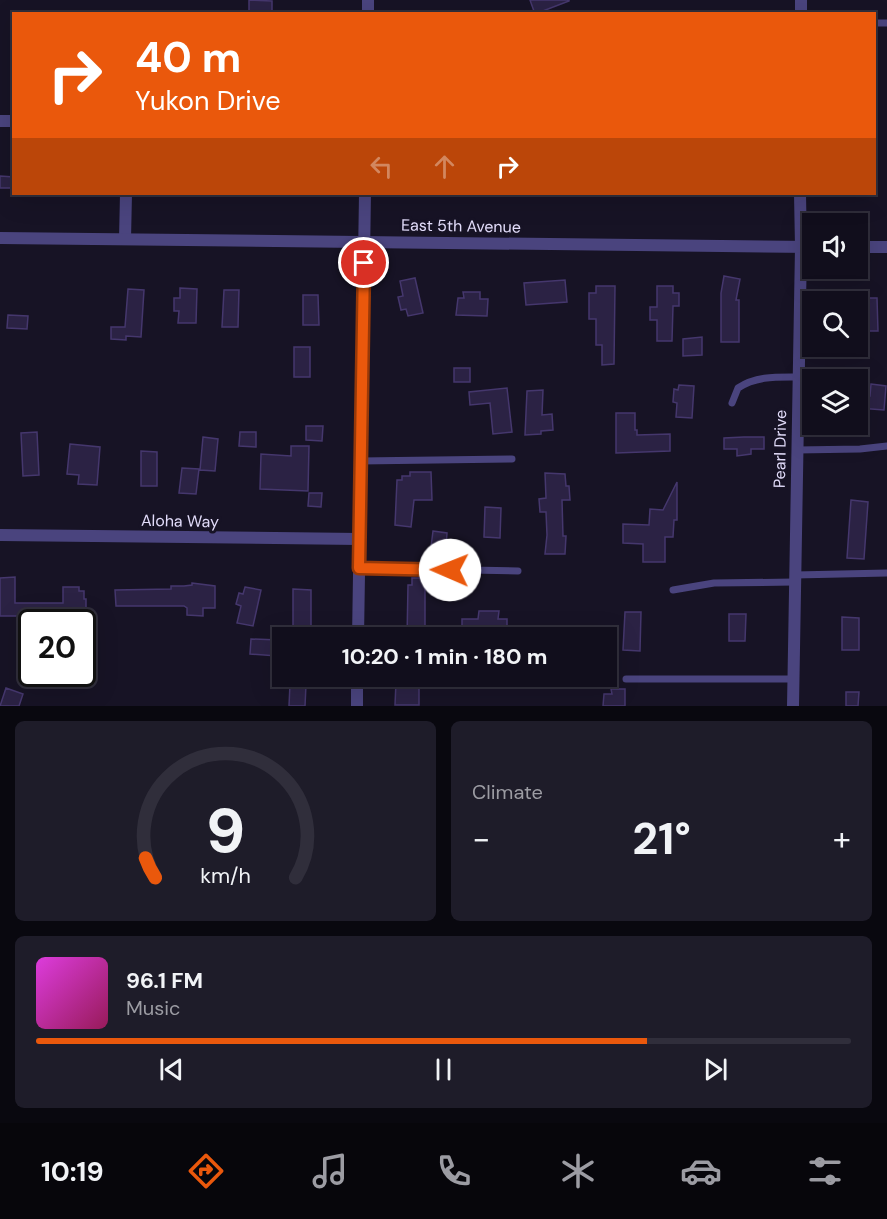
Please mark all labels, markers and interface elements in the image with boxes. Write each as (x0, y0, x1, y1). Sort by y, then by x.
text: 40 m (135, 30, 241, 85)
icon: right (36, 36, 114, 114)
text: Yukon Drive (135, 83, 281, 118)
icon: left (365, 150, 398, 183)
icon: ahead (428, 150, 461, 183)
icon: right (491, 150, 524, 183)
map controls (802, 213, 868, 435)
button: sound (802, 213, 868, 279)
street label: East 5th Avenue (401, 214, 521, 238)
pin (338, 237, 389, 288)
icon: arrive (347, 246, 380, 279)
button: search (802, 291, 868, 357)
button: layers (802, 369, 868, 435)
street label: Pearl Drive (769, 410, 791, 488)
street label: Aloha Way (141, 510, 219, 532)
position arrow (418, 538, 482, 602)
speed limit sign: 20 (18, 609, 96, 687)
text: 10:20 · 1 min · 180 m (342, 642, 547, 671)
text: Climate (472, 779, 543, 805)
text: 9 (206, 790, 245, 871)
text: 21° (632, 809, 691, 868)
text: − (472, 817, 490, 860)
text: + (833, 817, 851, 860)
text: km/h (200, 862, 251, 890)
text: 96.1 FM (126, 966, 203, 995)
text: Music (126, 995, 181, 1021)
icon: previous (155, 1053, 188, 1086)
icon: pause (427, 1053, 460, 1086)
icon: next (699, 1053, 732, 1086)
icon: directions (185, 1150, 227, 1192)
icon: music (309, 1150, 351, 1192)
icon: phone (433, 1150, 475, 1192)
icon: climate (557, 1150, 599, 1192)
icon: car (680, 1150, 722, 1192)
icon: filters (804, 1150, 846, 1192)
text: 10:19 (41, 1154, 104, 1189)

